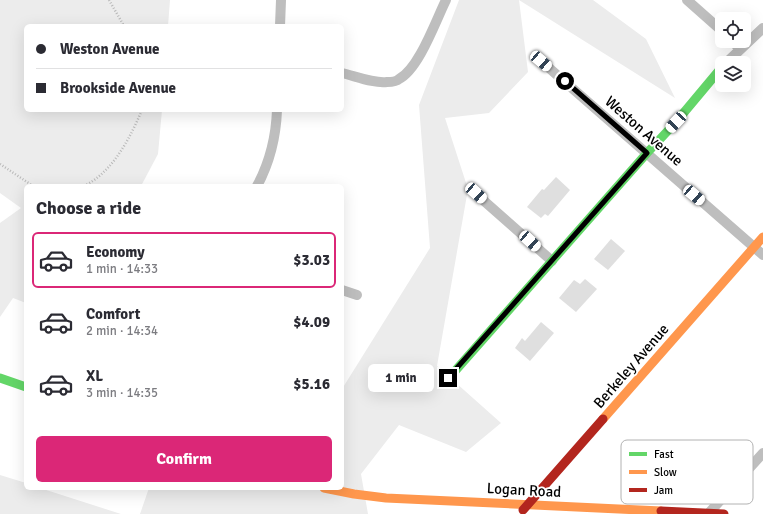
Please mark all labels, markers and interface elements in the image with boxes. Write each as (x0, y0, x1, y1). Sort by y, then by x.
map controls (715, 12, 751, 92)
button: locate (715, 12, 751, 48)
text: Weston Avenue (60, 40, 160, 58)
car (528, 49, 554, 73)
button: layers (715, 56, 751, 92)
route start (556, 72, 574, 90)
text: Brookside Avenue (60, 79, 176, 97)
street label: Weston Avenue (601, 92, 687, 170)
car (663, 109, 689, 135)
car (463, 181, 489, 205)
car (681, 183, 707, 207)
text: Choose a ride (36, 197, 141, 219)
car (517, 229, 543, 253)
icon: car (38, 242, 74, 278)
text: Economy (86, 243, 145, 261)
text: $3.03 (293, 251, 330, 269)
text: 1 min · 14:33 (86, 261, 158, 277)
icon: car (38, 304, 74, 340)
text: Comfort (86, 305, 140, 323)
text: $4.09 (293, 313, 330, 331)
street label: Berkeley Avenue (590, 320, 672, 412)
text: 2 min · 14:34 (86, 323, 158, 339)
callout: 1 min (368, 364, 434, 392)
icon: car (38, 366, 74, 402)
text: XL (86, 367, 103, 385)
route end (439, 369, 457, 387)
text: 1 min (385, 370, 417, 386)
text: $5.16 (293, 375, 330, 393)
text: 3 min · 14:35 (86, 385, 158, 401)
button: Confirm (36, 436, 332, 482)
legend (621, 440, 753, 504)
text: Fast (654, 448, 674, 461)
text: Slow (654, 466, 677, 479)
street label: Logan Road (486, 479, 562, 501)
text: Jam (654, 484, 673, 497)

